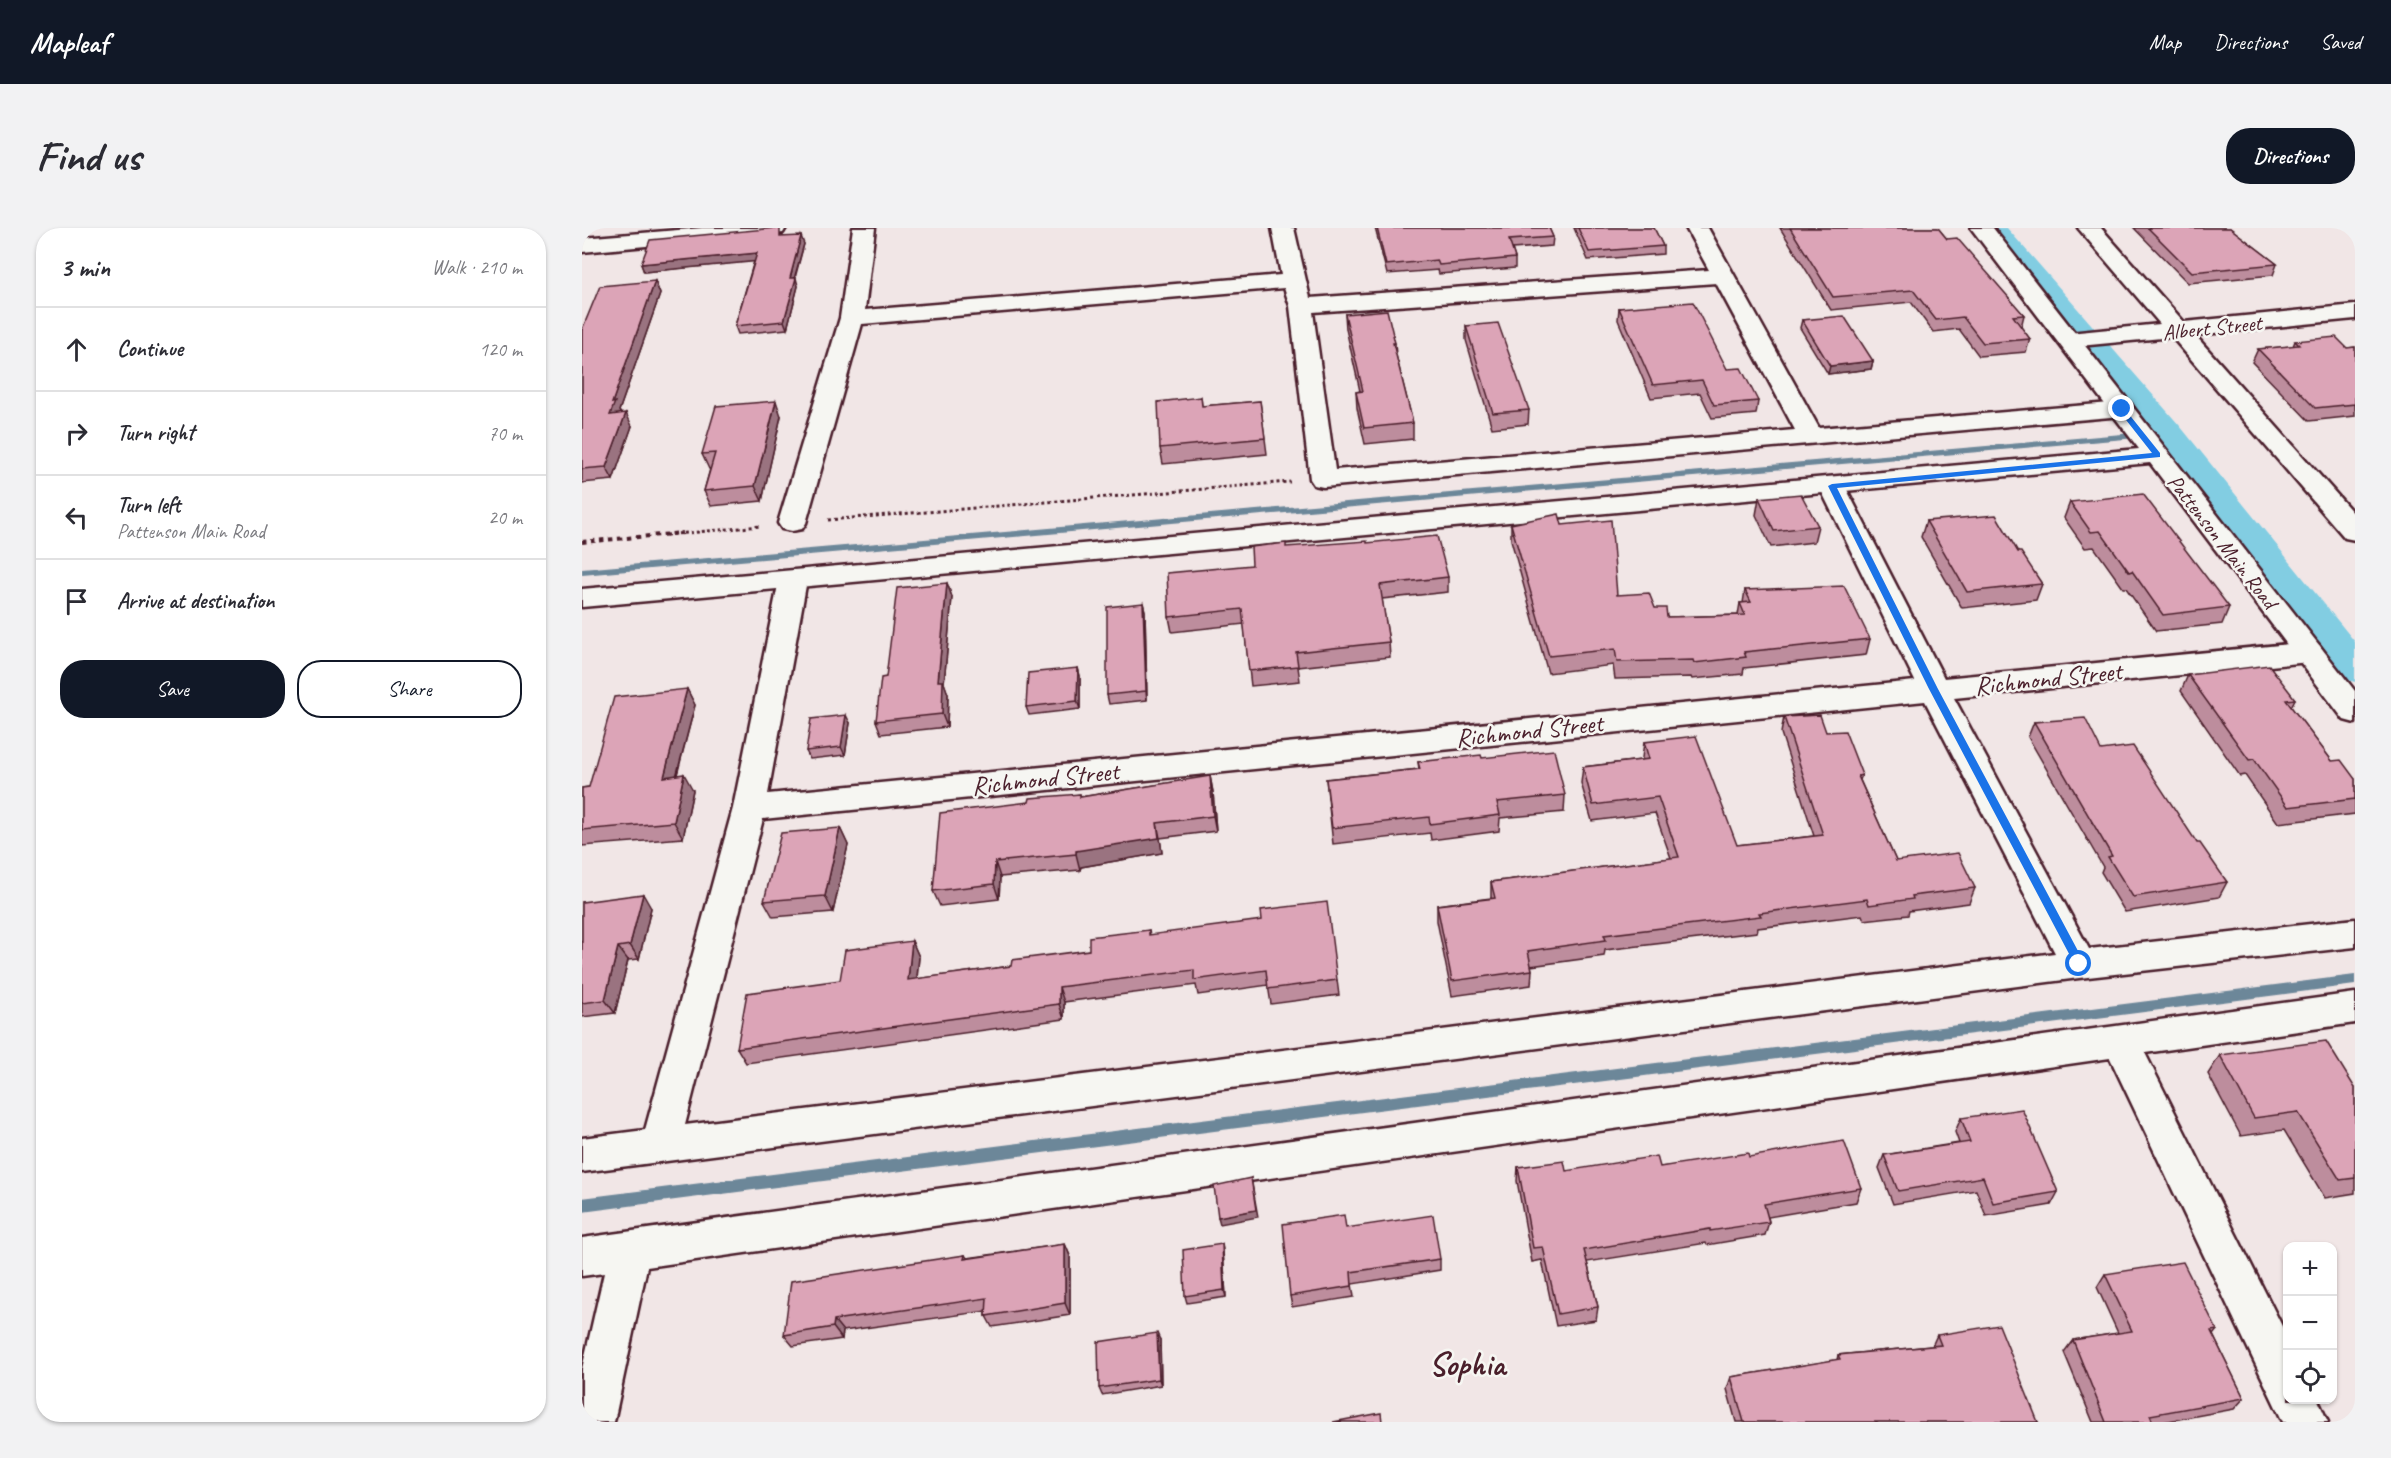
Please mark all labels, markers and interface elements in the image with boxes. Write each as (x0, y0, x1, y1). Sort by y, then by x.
text: Mapleaf (30, 25, 108, 60)
text: Map (2149, 29, 2181, 55)
text: Directions (2214, 29, 2287, 55)
text: Saved (2320, 29, 2361, 55)
button: Directions (2226, 128, 2355, 184)
text: Find us (36, 130, 141, 183)
text: 3 min (60, 251, 110, 284)
text: Walk · 210 m (432, 255, 522, 280)
street label: Albert Street (2161, 309, 2266, 347)
icon: ahead (60, 333, 93, 366)
text: Continue (117, 335, 183, 363)
text: 120 m (479, 337, 522, 362)
route end (2108, 395, 2134, 421)
icon: right (60, 417, 93, 450)
text: Turn right (117, 419, 194, 447)
text: 70 m (488, 421, 522, 446)
street label: Pattenson Main Road (2161, 469, 2285, 617)
text: Turn left (117, 491, 181, 519)
icon: left (60, 501, 93, 534)
text: 20 m (488, 505, 522, 530)
text: Pattenson Main Road (117, 519, 265, 544)
icon: arrive (60, 585, 93, 618)
text: Arrive at destination (117, 587, 274, 615)
street label: Richmond Street (1973, 654, 2126, 703)
button: Save (60, 660, 285, 718)
button: Share (297, 660, 522, 718)
street label: Richmond Street (1454, 706, 1607, 755)
street label: Richmond Street (970, 754, 1123, 803)
route start (2065, 950, 2091, 976)
map controls (2283, 1242, 2337, 1404)
button: + (2283, 1242, 2337, 1296)
button: − (2283, 1296, 2337, 1350)
district label: Sophia (1429, 1343, 1508, 1385)
button: locate (2283, 1350, 2337, 1404)

